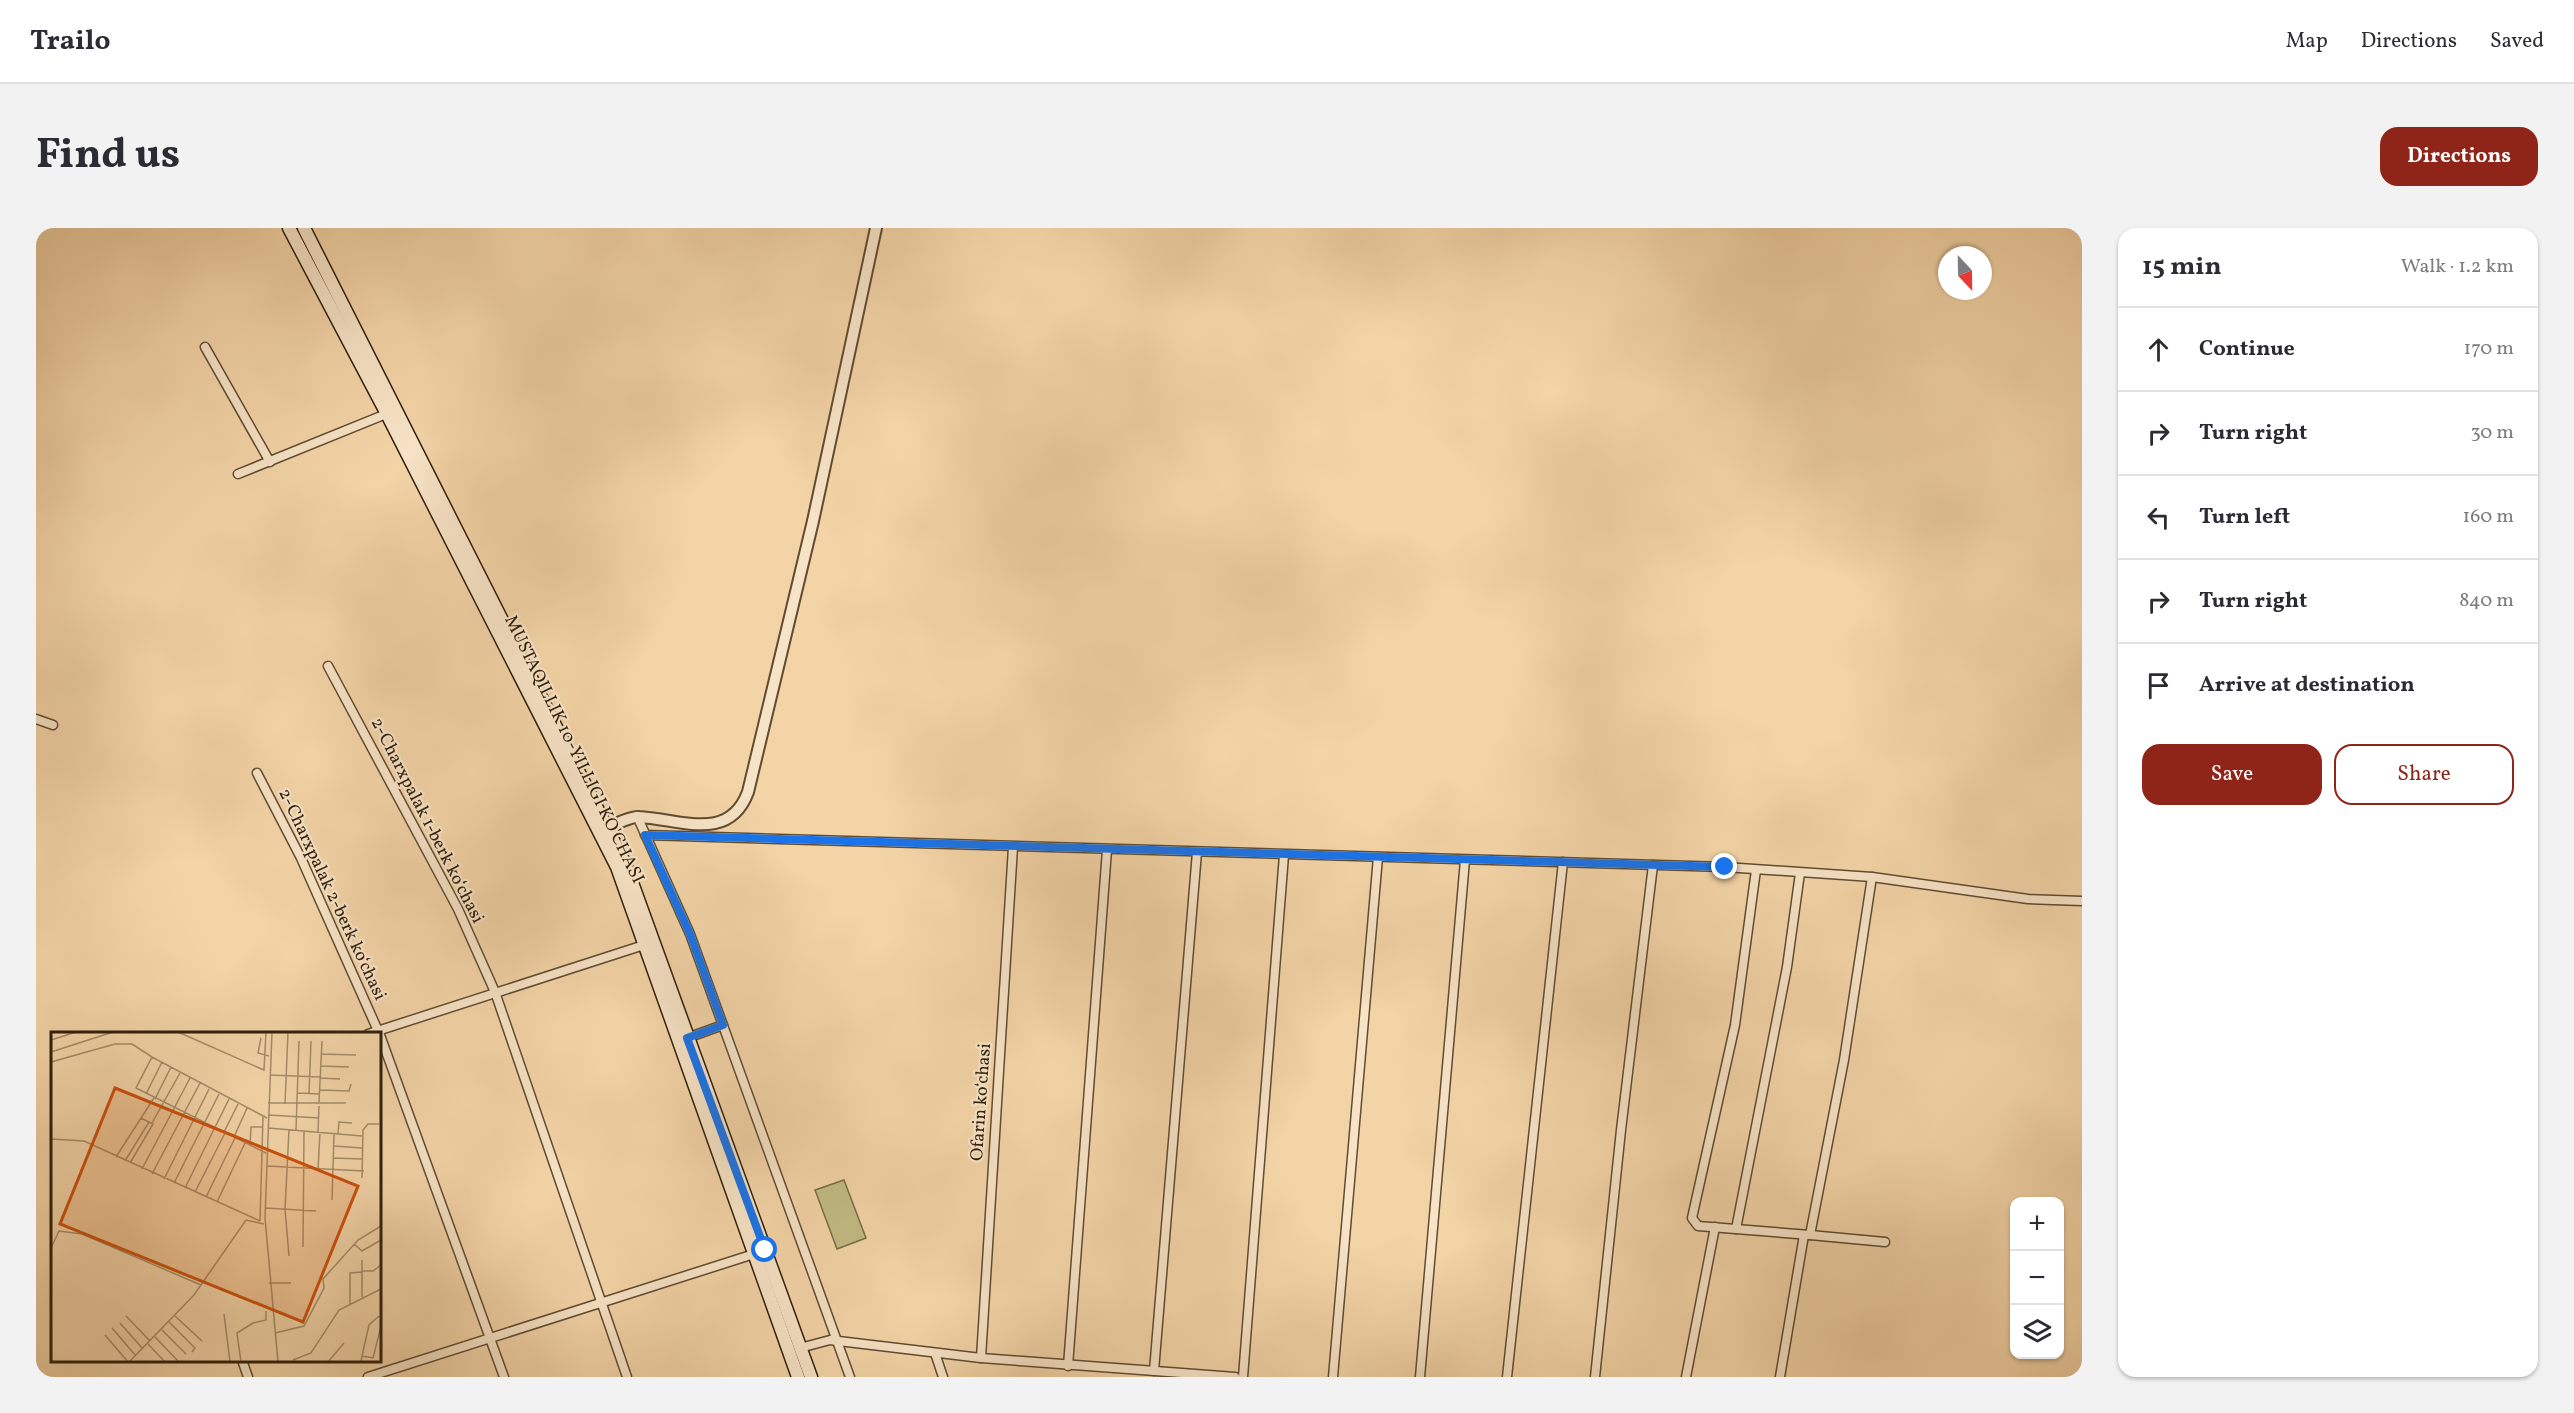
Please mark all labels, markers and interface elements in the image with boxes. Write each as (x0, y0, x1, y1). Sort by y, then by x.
text: Trailo (30, 22, 111, 61)
text: Map (2286, 27, 2328, 56)
text: Directions (2361, 27, 2457, 56)
text: Saved (2490, 27, 2544, 56)
text: Find us (36, 127, 180, 186)
button: Directions (2380, 127, 2538, 186)
north arrow (1938, 246, 1992, 300)
text: 15 min (2142, 249, 2222, 285)
text: Walk · 1.2 km (2401, 253, 2514, 281)
icon: ahead (2142, 333, 2175, 366)
text: Continue (2199, 334, 2295, 365)
text: 170 m (2464, 335, 2514, 363)
icon: right (2142, 417, 2175, 450)
text: Turn right (2199, 418, 2307, 449)
text: 30 m (2470, 419, 2514, 447)
icon: left (2142, 501, 2175, 534)
text: Turn left (2199, 502, 2290, 533)
text: 160 m (2462, 503, 2514, 531)
icon: right (2142, 585, 2175, 618)
text: Turn right (2199, 586, 2307, 617)
text: 840 m (2459, 587, 2514, 615)
street label: MUSTAQILLIK 10-YILLIGI KO'CHASI (498, 611, 650, 888)
icon: arrive (2142, 669, 2175, 702)
text: Arrive at destination (2199, 670, 2415, 701)
street label: 2-Charxpalak 1-berk koʻchasi (364, 713, 490, 928)
button: Save (2142, 744, 2322, 805)
button: Share (2334, 744, 2514, 805)
street label: 2-Charxpalak 2-berk koʻchasi (271, 785, 392, 1005)
route end (1711, 853, 1737, 879)
inset map (51, 1032, 381, 1362)
street label: Ofarin koʻchasi (965, 1042, 998, 1162)
map controls (2010, 1197, 2064, 1359)
button: + (2010, 1197, 2064, 1251)
route start (751, 1236, 777, 1262)
button: − (2010, 1251, 2064, 1305)
button: layers (2010, 1305, 2064, 1359)

